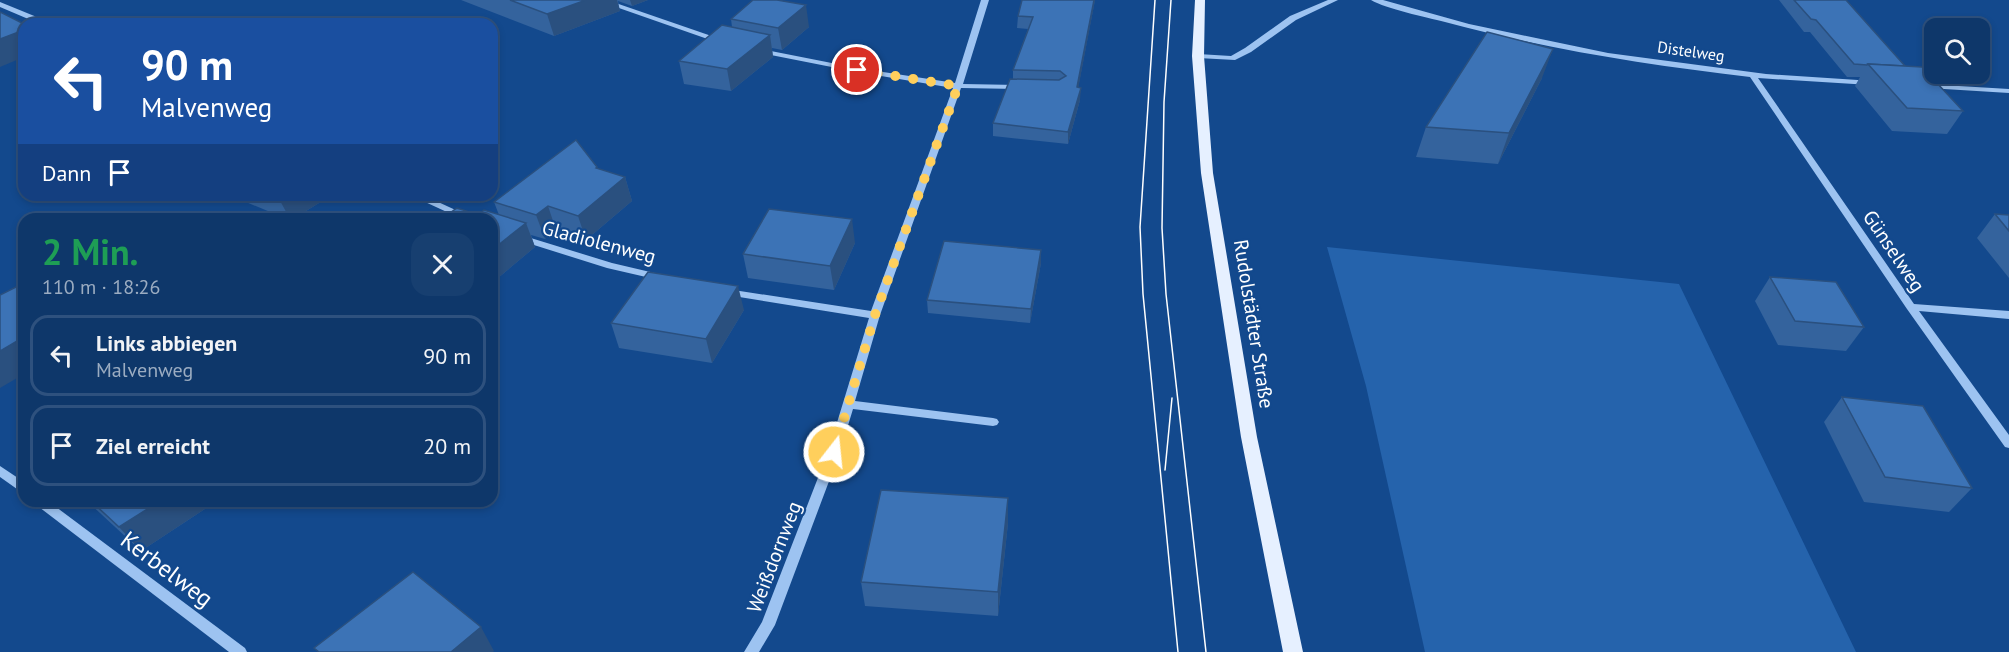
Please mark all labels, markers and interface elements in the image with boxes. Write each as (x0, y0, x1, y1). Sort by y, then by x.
map controls (1924, 18, 1990, 84)
button: search (1924, 18, 1990, 84)
street label: Distelweg (1656, 36, 1726, 66)
text: 90 m (141, 37, 233, 92)
icon: left (42, 42, 120, 120)
pin (831, 44, 882, 95)
icon: arrive (840, 53, 873, 86)
text: Malvenweg (141, 90, 272, 124)
icon: arrive (103, 156, 136, 189)
text: Dann (42, 159, 91, 187)
street label: Günselweg (1857, 205, 1931, 297)
street label: Gladiolenweg (539, 214, 659, 270)
text: 2 Min. (42, 228, 138, 275)
button: close (411, 233, 474, 296)
street label: Rudolstädter Straße (1228, 238, 1280, 410)
text: 110 m · 18:26 (42, 274, 160, 300)
text: Links abbiegen (96, 329, 237, 357)
icon: left (45, 339, 78, 372)
text: 90 m (423, 342, 471, 370)
text: Malvenweg (96, 357, 193, 383)
position arrow (802, 420, 866, 484)
icon: arrive (45, 429, 78, 462)
text: Ziel erreicht (96, 432, 210, 460)
text: 20 m (423, 432, 471, 460)
street label: Weißdornweg (741, 498, 807, 616)
street label: Kerbelweg (114, 524, 220, 614)

